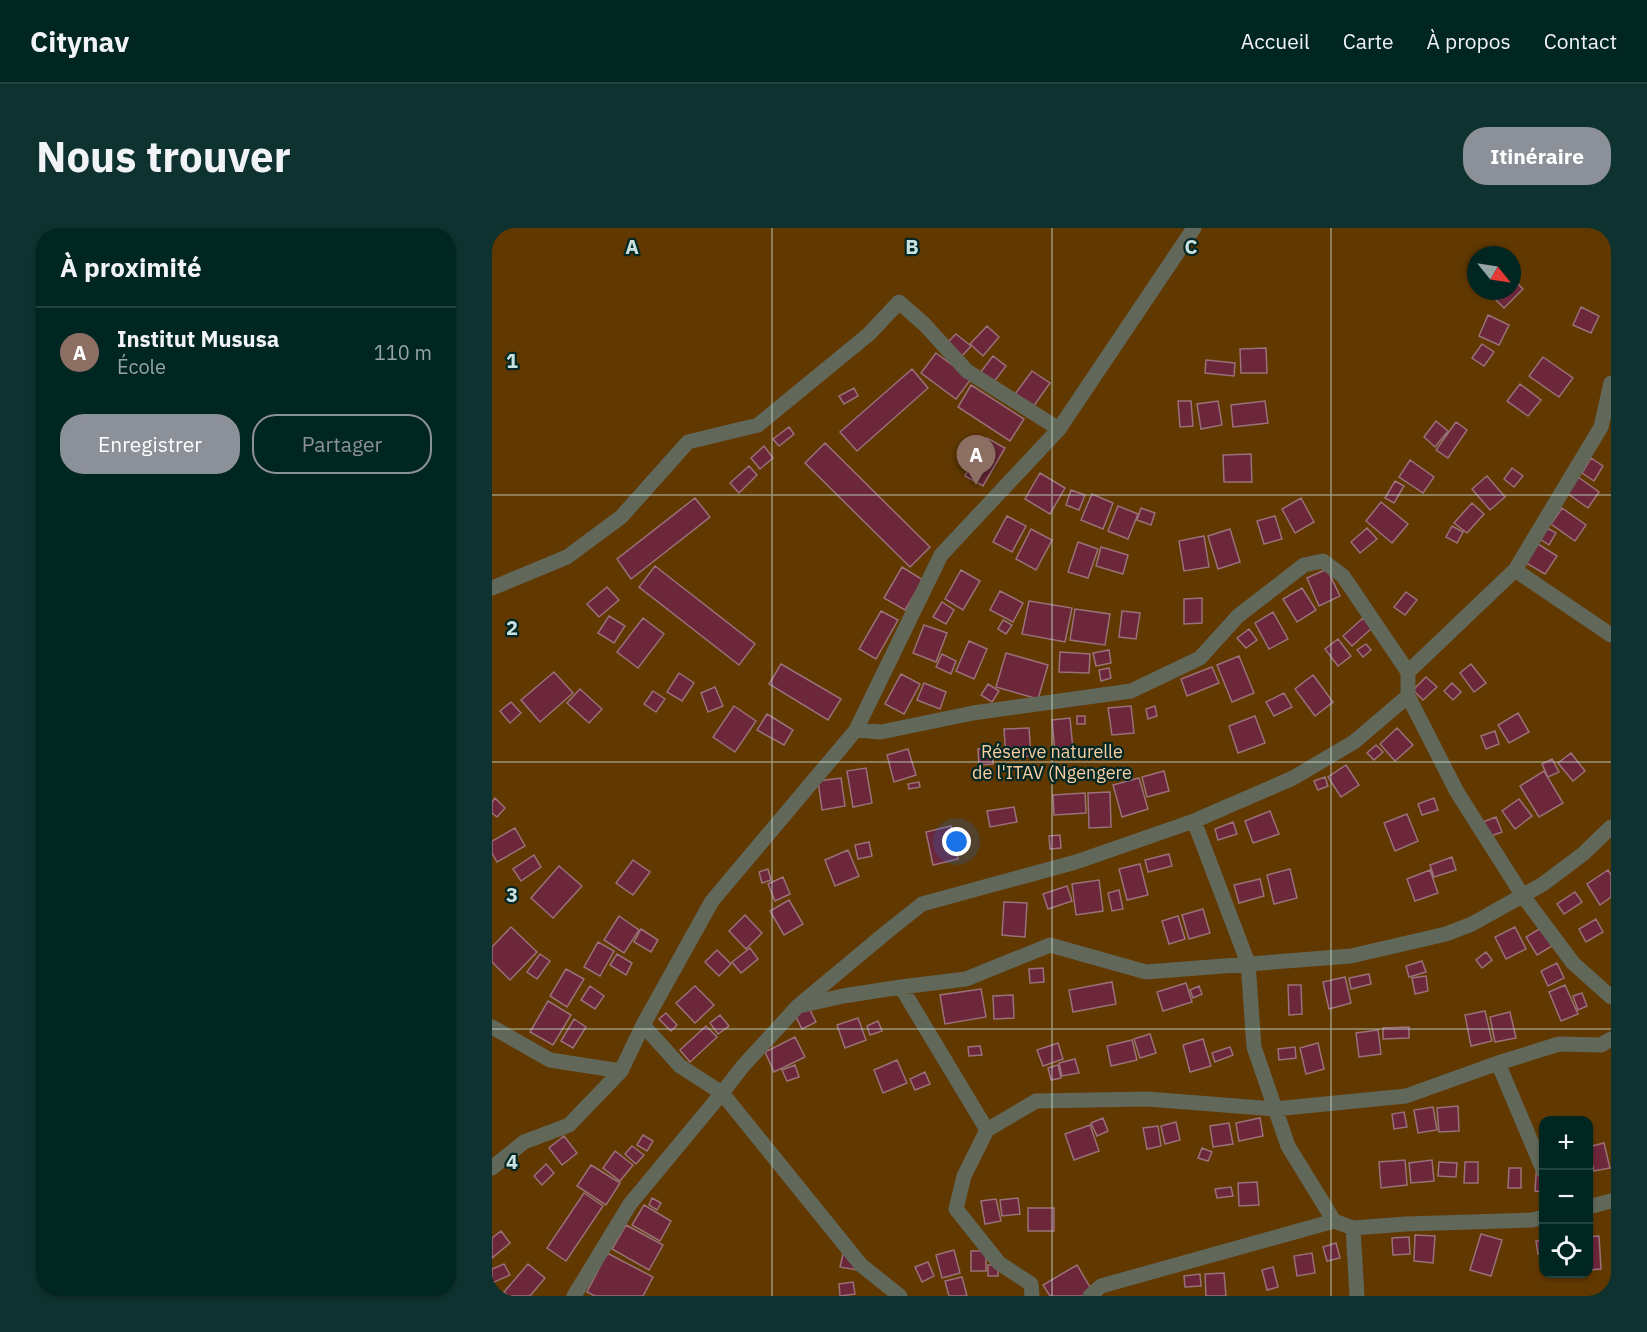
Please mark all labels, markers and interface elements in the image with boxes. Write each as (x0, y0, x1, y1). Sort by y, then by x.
text: Citynav (30, 23, 129, 60)
text: Accueil (1241, 27, 1310, 55)
text: Carte (1343, 27, 1394, 55)
text: À propos (1427, 27, 1511, 55)
text: Contact (1544, 27, 1617, 55)
button: Itinéraire (1463, 127, 1611, 185)
text: Nous trouver (36, 129, 291, 184)
text: A (625, 233, 639, 260)
text: B (905, 233, 919, 260)
text: C (1184, 233, 1198, 260)
north arrow (1467, 246, 1521, 300)
text: À proximité (60, 250, 202, 284)
text: Institut Mususa (117, 324, 279, 353)
text: A (73, 339, 86, 366)
text: 110 m (374, 339, 432, 366)
text: 1 (506, 347, 518, 374)
text: École (117, 353, 166, 380)
button: Enregistrer (60, 414, 240, 474)
button: Partager (252, 414, 432, 474)
pin: A (956, 436, 996, 485)
text: 2 (506, 614, 518, 641)
park label: Réserve naturelle de l'ITAV (Ngengere (972, 740, 1132, 784)
your location (942, 827, 971, 856)
text: 3 (506, 881, 518, 908)
map controls (1539, 1116, 1593, 1278)
button: + (1539, 1116, 1593, 1170)
text: 4 (506, 1148, 518, 1175)
button: − (1539, 1170, 1593, 1224)
button: locate (1539, 1224, 1593, 1278)

